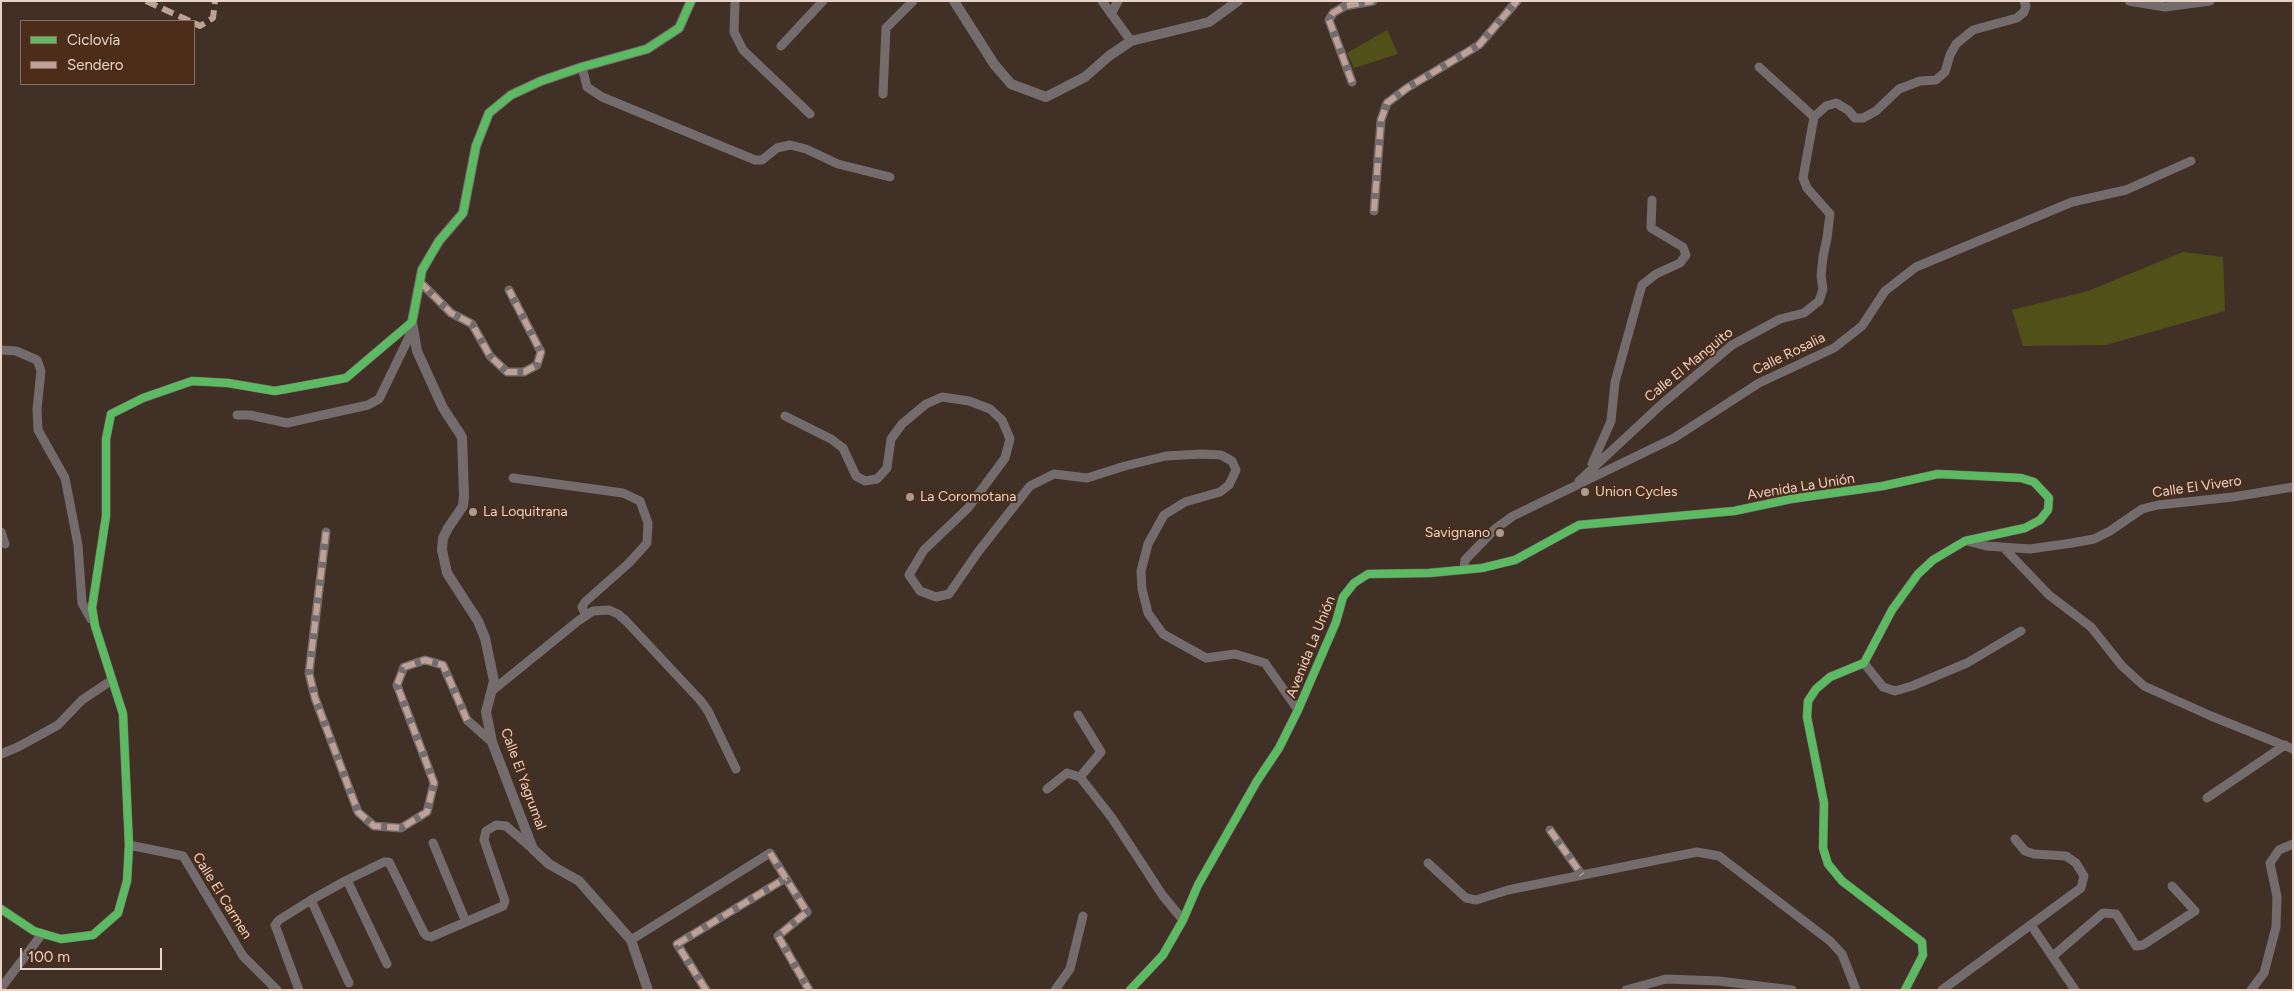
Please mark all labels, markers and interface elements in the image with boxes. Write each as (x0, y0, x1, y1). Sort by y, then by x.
legend (20, 20, 195, 85)
text: Ciclovía (67, 31, 120, 49)
text: Sendero (67, 56, 124, 74)
street label: Calle El Manguito (1641, 324, 1737, 406)
street label: Calle Rosalia (1750, 329, 1828, 379)
street label: Avenida La Unión (1746, 470, 1856, 504)
street label: Calle El Vivero (2151, 472, 2243, 502)
place label: Union Cycles (1595, 484, 1677, 500)
marker: Union Cycles (1579, 486, 1591, 498)
place label: La Coromotana (920, 489, 1016, 505)
marker: La Coromotana (904, 491, 916, 503)
place label: La Loquitrana (483, 504, 568, 520)
marker: La Loquitrana (467, 506, 479, 518)
place label: Savignano (1425, 525, 1490, 541)
marker: Savignano (1494, 527, 1506, 539)
street label: Avenida La Unión (1283, 593, 1339, 701)
street label: Calle El Yagrumal (497, 726, 549, 832)
street label: Calle El Carmen (189, 850, 255, 942)
scale bar (22, 938, 165, 970)
text: 100 m (28, 948, 70, 966)

